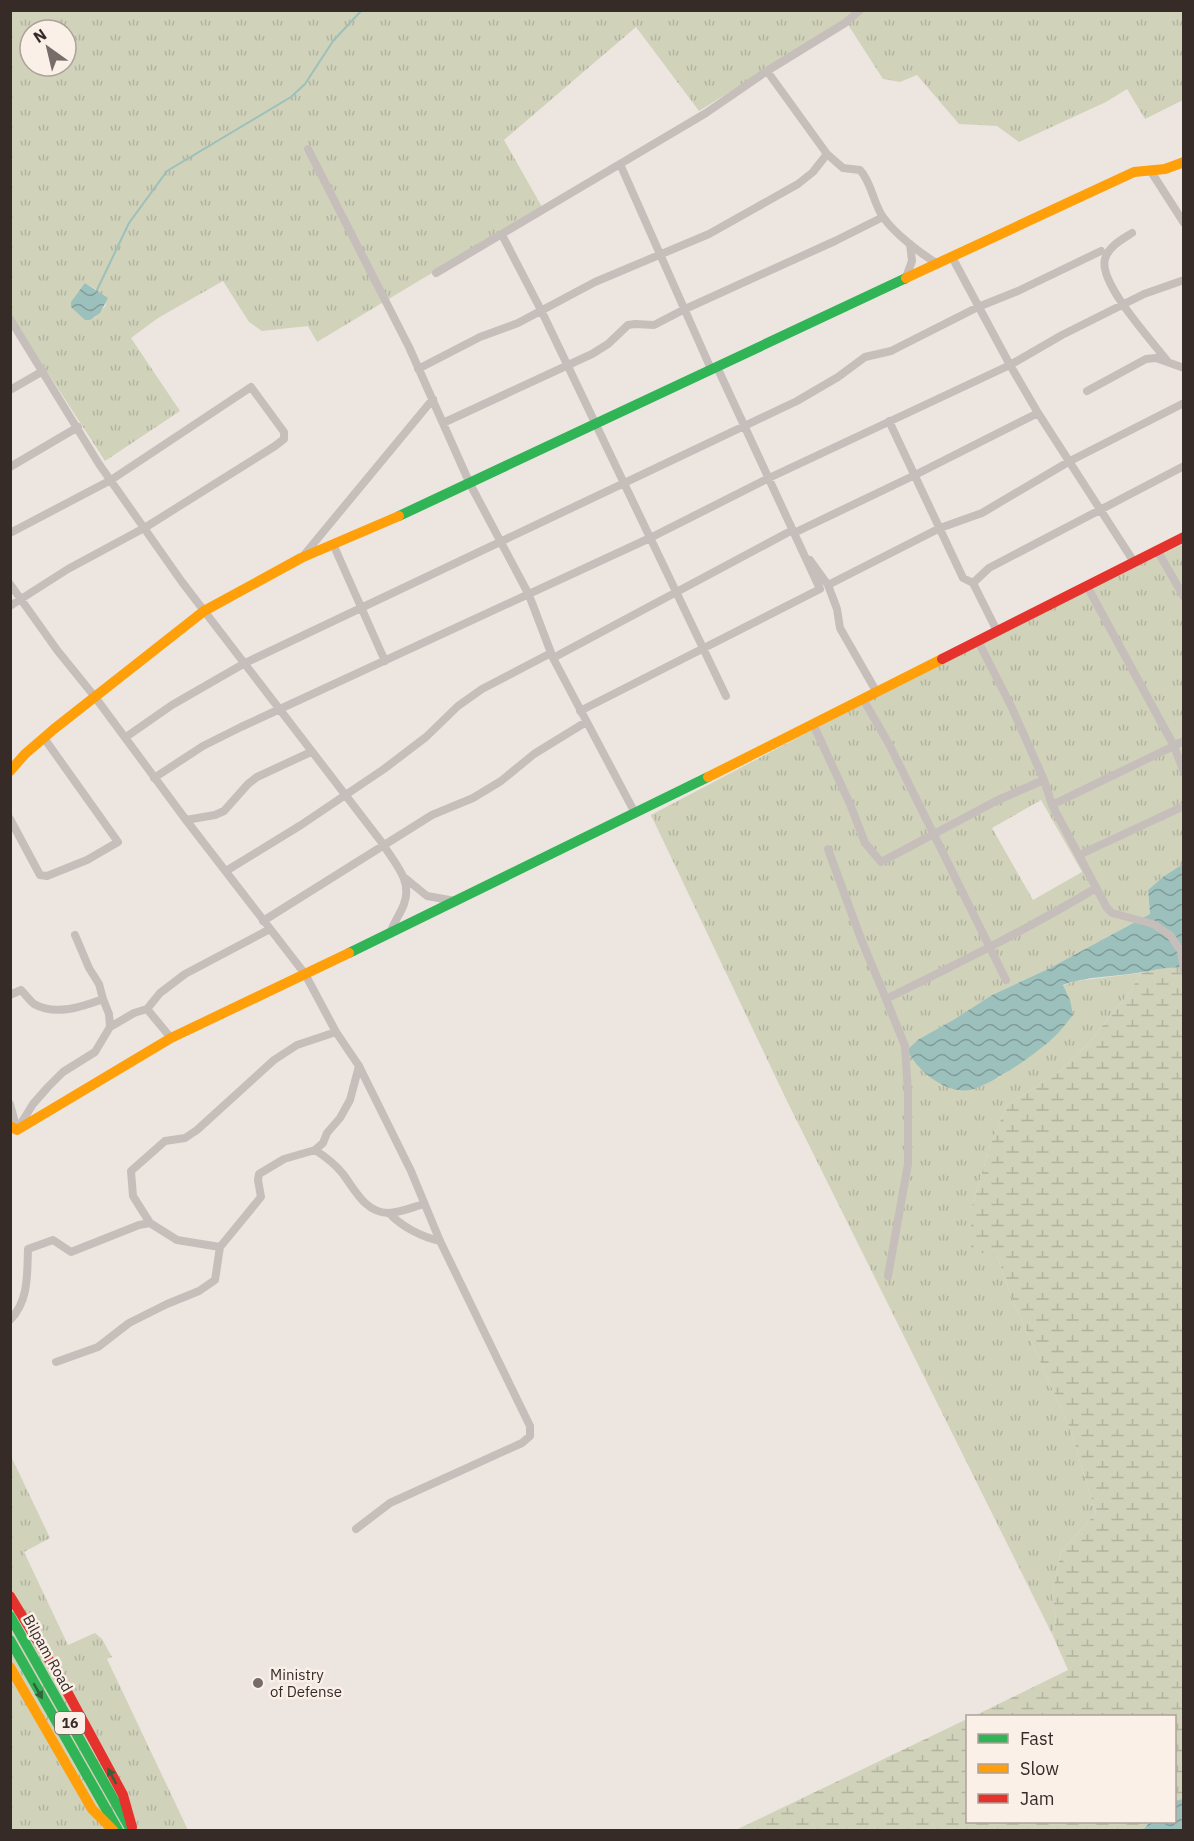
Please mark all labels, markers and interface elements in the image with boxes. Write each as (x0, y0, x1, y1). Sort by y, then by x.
north arrow (18, 18, 78, 78)
text: N (29, 24, 50, 47)
street label: Bilpam Road (19, 1611, 77, 1695)
place label: Ministry of Defense (270, 1665, 342, 1701)
marker: Ministry of Defense (251, 1676, 265, 1690)
one-way arrow (33, 1683, 43, 1700)
road number: 16 (55, 1712, 85, 1734)
legend (966, 1715, 1176, 1823)
text: Fast (1020, 1727, 1054, 1750)
text: Slow (1020, 1757, 1059, 1780)
one-way arrow (107, 1767, 117, 1784)
text: Jam (1020, 1787, 1055, 1810)

